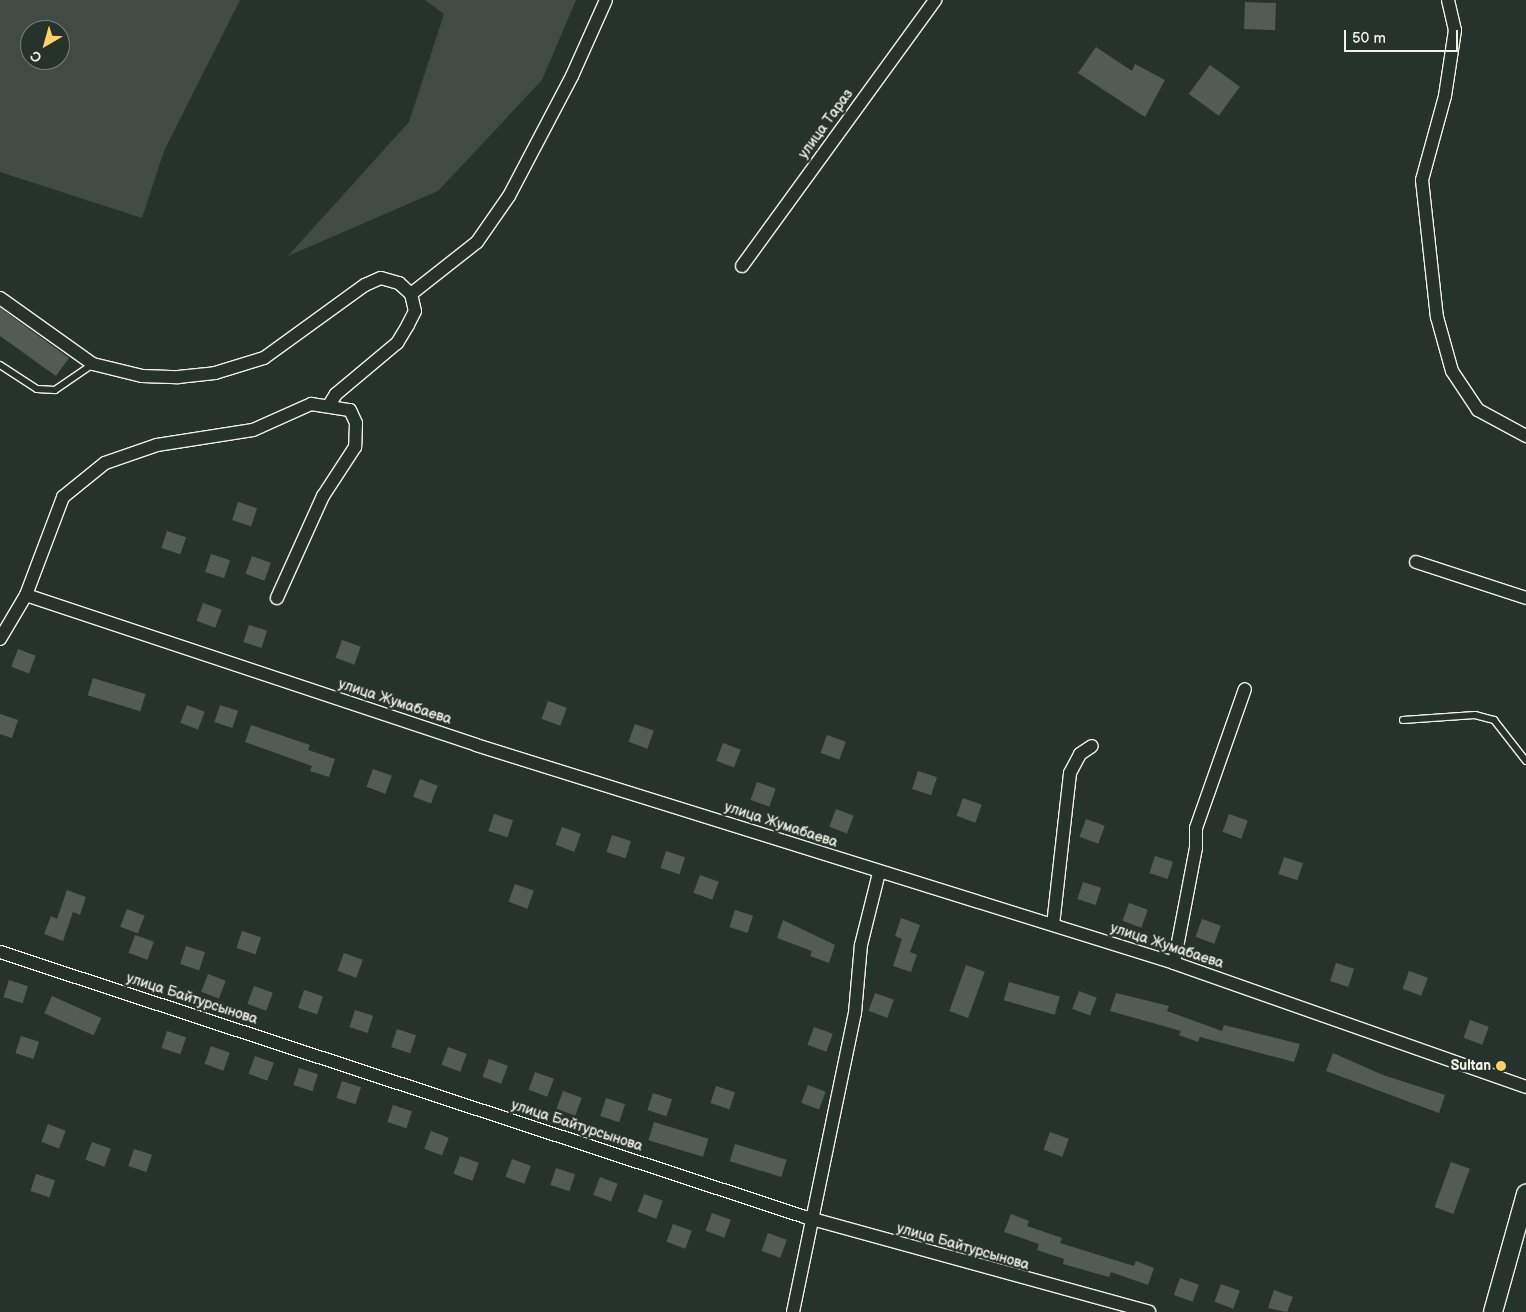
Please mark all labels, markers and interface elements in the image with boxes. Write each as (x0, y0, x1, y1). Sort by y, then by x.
north arrow (20, 20, 70, 70)
scale bar (1346, 20, 1460, 52)
text: 50 m (1352, 29, 1386, 48)
text: С (27, 47, 45, 66)
street label: улица Тараз (795, 86, 857, 162)
street label: улица Жумабаева (336, 676, 454, 728)
street label: улица Жумабаева (722, 799, 840, 851)
street label: улица Жумабаева (1108, 920, 1226, 972)
street label: улица Байтурсынова (124, 970, 260, 1028)
place label: Sultan (1451, 1058, 1491, 1074)
marker: Sultan (1495, 1060, 1507, 1072)
street label: улица Байтурсынова (509, 1097, 645, 1155)
street label: улица Байтурсынова (895, 1220, 1031, 1274)

